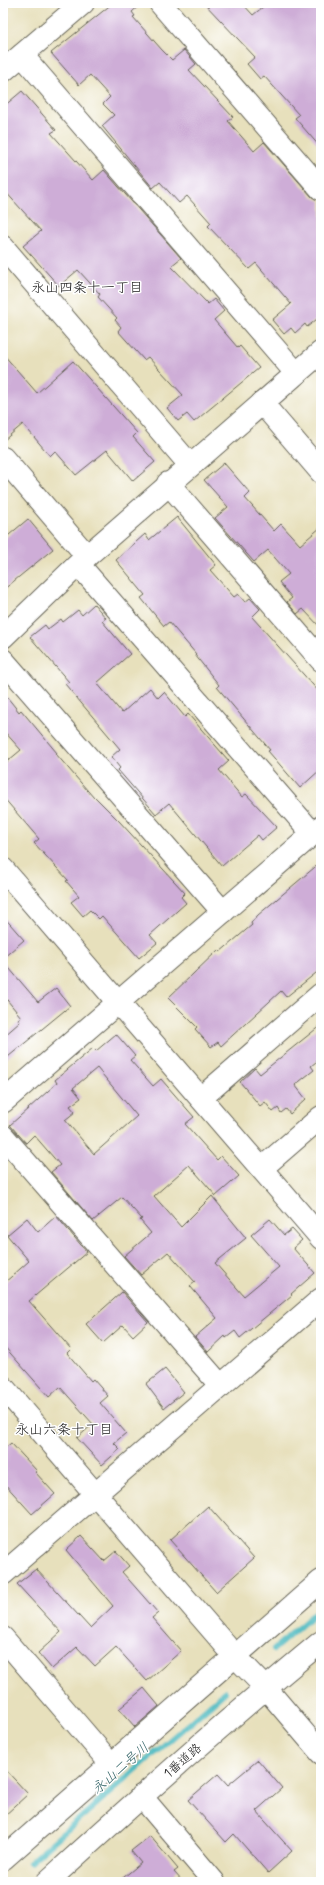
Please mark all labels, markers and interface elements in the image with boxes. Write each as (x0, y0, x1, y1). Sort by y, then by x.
district label: 永山四条十一丁目 (31, 279, 143, 297)
district label: 永山六条十丁目 (15, 1421, 113, 1439)
water label: 永山二号川 (88, 1739, 153, 1799)
street label: 1番道路 (160, 1740, 205, 1782)

